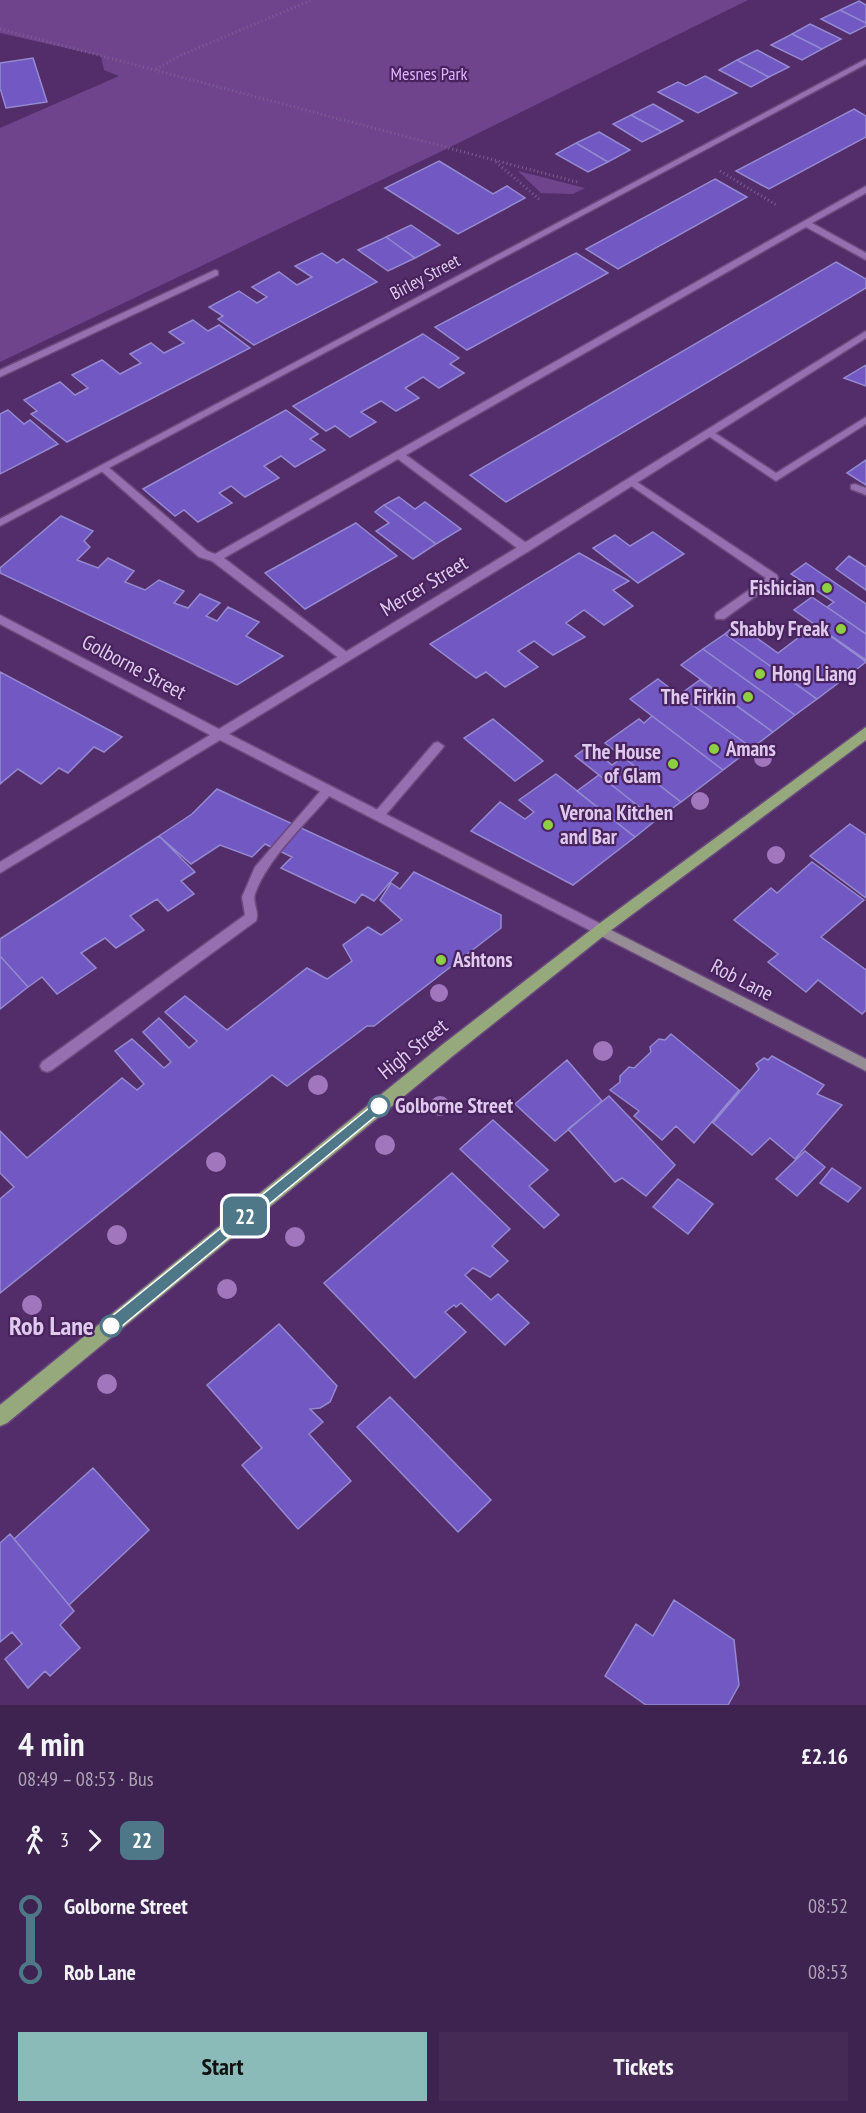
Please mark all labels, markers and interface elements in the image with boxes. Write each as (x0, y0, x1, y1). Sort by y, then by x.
park label: Mesnes Park (391, 62, 467, 85)
street label: Birley Street (386, 249, 464, 305)
street label: Mercer Street (375, 549, 473, 622)
place label: Fishician (750, 574, 815, 601)
marker: Fishician (820, 581, 834, 595)
place label: Shabby Freak (730, 615, 829, 642)
marker: Shabby Freak (834, 622, 848, 636)
street label: Golborne Street (78, 628, 191, 705)
place label: Hong Liang (772, 660, 857, 687)
marker: Hong Liang (753, 667, 767, 681)
place label: The Firkin (661, 683, 736, 710)
marker: The Firkin (741, 690, 755, 704)
place label: Amans (725, 735, 776, 762)
place label: The House of Glam (582, 738, 661, 789)
marker: Amans (707, 742, 721, 756)
marker: The House of Glam (666, 757, 680, 771)
place label: Verona Kitchen and Bar (559, 799, 673, 850)
marker: Verona Kitchen and Bar (541, 818, 555, 832)
place label: Ashtons (452, 946, 513, 973)
street label: Rob Lane (706, 952, 778, 1007)
marker: Ashtons (434, 953, 448, 967)
street label: High Street (372, 1012, 453, 1085)
place label: Golborne Street (395, 1092, 513, 1119)
marker: Golborne Street (368, 1095, 390, 1117)
line badge: 22 (218, 1196, 272, 1236)
text: 22 (235, 1203, 255, 1230)
place label: Rob Lane (9, 1309, 94, 1342)
marker: Rob Lane (100, 1315, 122, 1337)
text: 4 min (18, 1722, 85, 1765)
text: £2.16 (801, 1742, 848, 1770)
text: 08:49 – 08:53 · Bus (18, 1766, 153, 1792)
icon: walk (18, 1824, 51, 1857)
icon: forward (78, 1824, 111, 1857)
text: 3 (60, 1827, 69, 1853)
text: 22 (132, 1827, 152, 1854)
text: Golborne Street (64, 1892, 188, 1920)
text: 08:52 (808, 1893, 848, 1919)
text: Rob Lane (64, 1958, 136, 1986)
text: 08:53 (808, 1959, 848, 1985)
button: Start (18, 2032, 427, 2101)
button: Tickets (439, 2032, 848, 2101)

